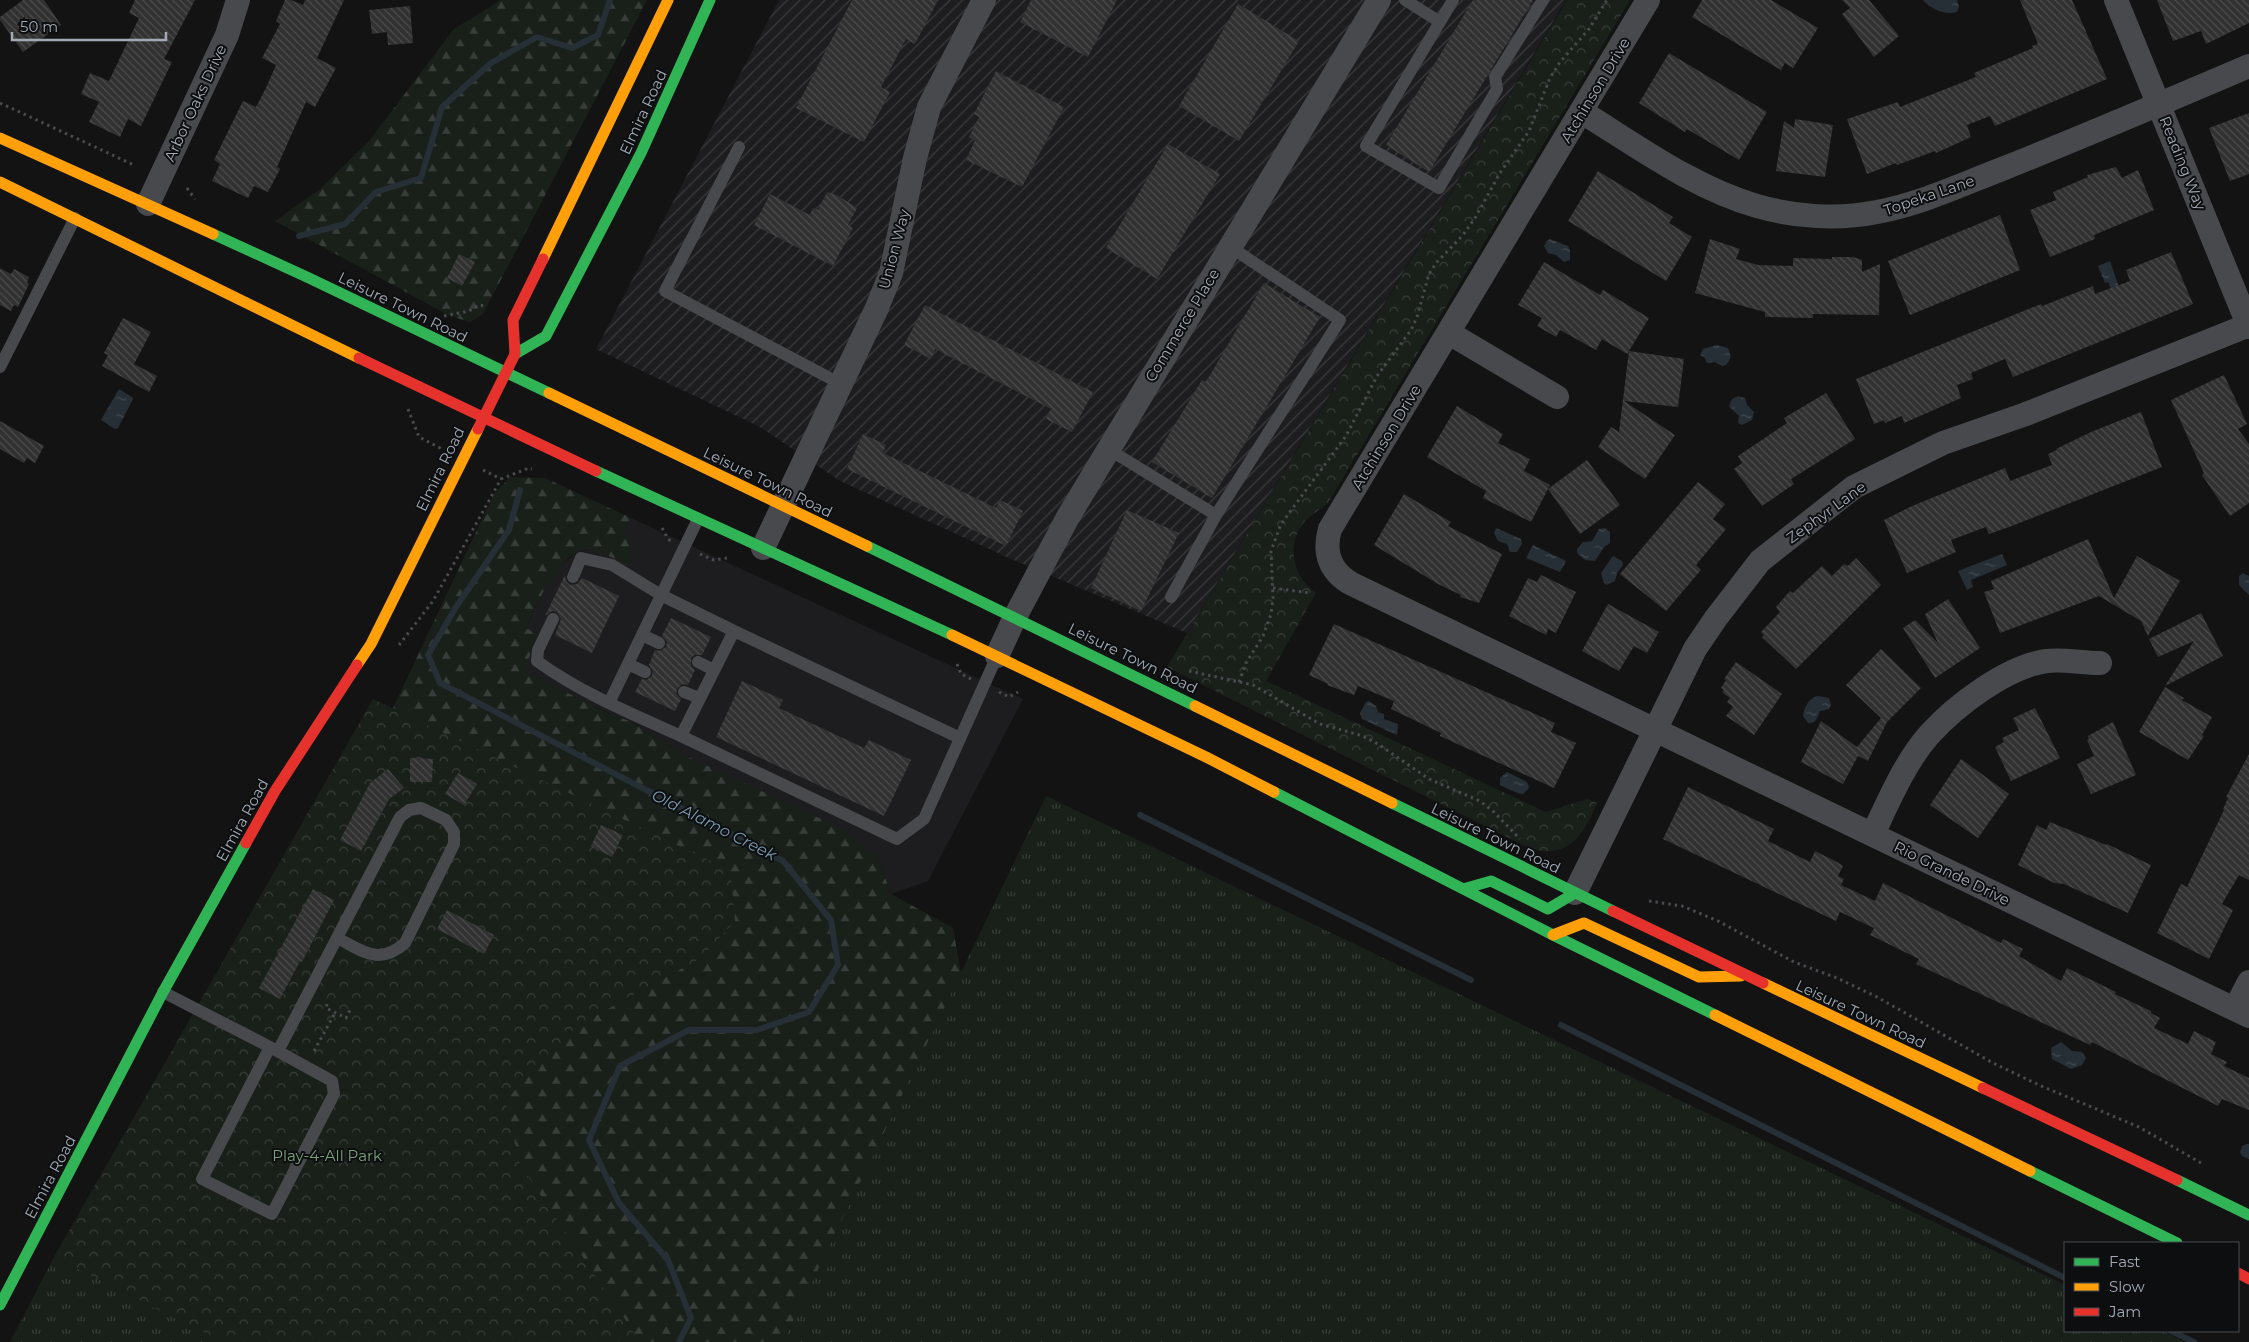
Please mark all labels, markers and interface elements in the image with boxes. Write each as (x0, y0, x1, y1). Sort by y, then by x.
scale bar (12, 10, 166, 42)
text: 50 m (20, 17, 58, 36)
street label: Atchinson Drive (1556, 34, 1634, 146)
street label: Arbor Oaks Drive (160, 41, 230, 165)
street label: Elmira Road (615, 67, 671, 157)
street label: Reading Way (2156, 113, 2211, 214)
street label: Topeka Lane (1881, 171, 1977, 219)
street label: Union Way (874, 206, 914, 291)
street label: Commerce Place (1141, 265, 1223, 385)
street label: Leisure Town Road (335, 267, 471, 347)
street label: Atchinson Drive (1347, 381, 1425, 493)
street label: Elmira Road (411, 424, 469, 514)
street label: Leisure Town Road (700, 442, 836, 522)
street label: Zephyr Lane (1783, 477, 1869, 547)
street label: Leisure Town Road (1065, 618, 1201, 698)
street label: Elmira Road (212, 775, 272, 865)
water label: Old Alamo Creek (649, 785, 781, 865)
street label: Leisure Town Road (1428, 798, 1564, 878)
street label: Rio Grande Drive (1891, 837, 2013, 909)
street label: Leisure Town Road (1793, 975, 1929, 1053)
street label: Elmira Road (20, 1132, 80, 1222)
park label: Play-4-All Park (272, 1146, 382, 1165)
legend (2064, 1242, 2239, 1332)
text: Fast (2109, 1252, 2140, 1271)
text: Slow (2109, 1277, 2145, 1296)
text: Jam (2108, 1302, 2141, 1321)

